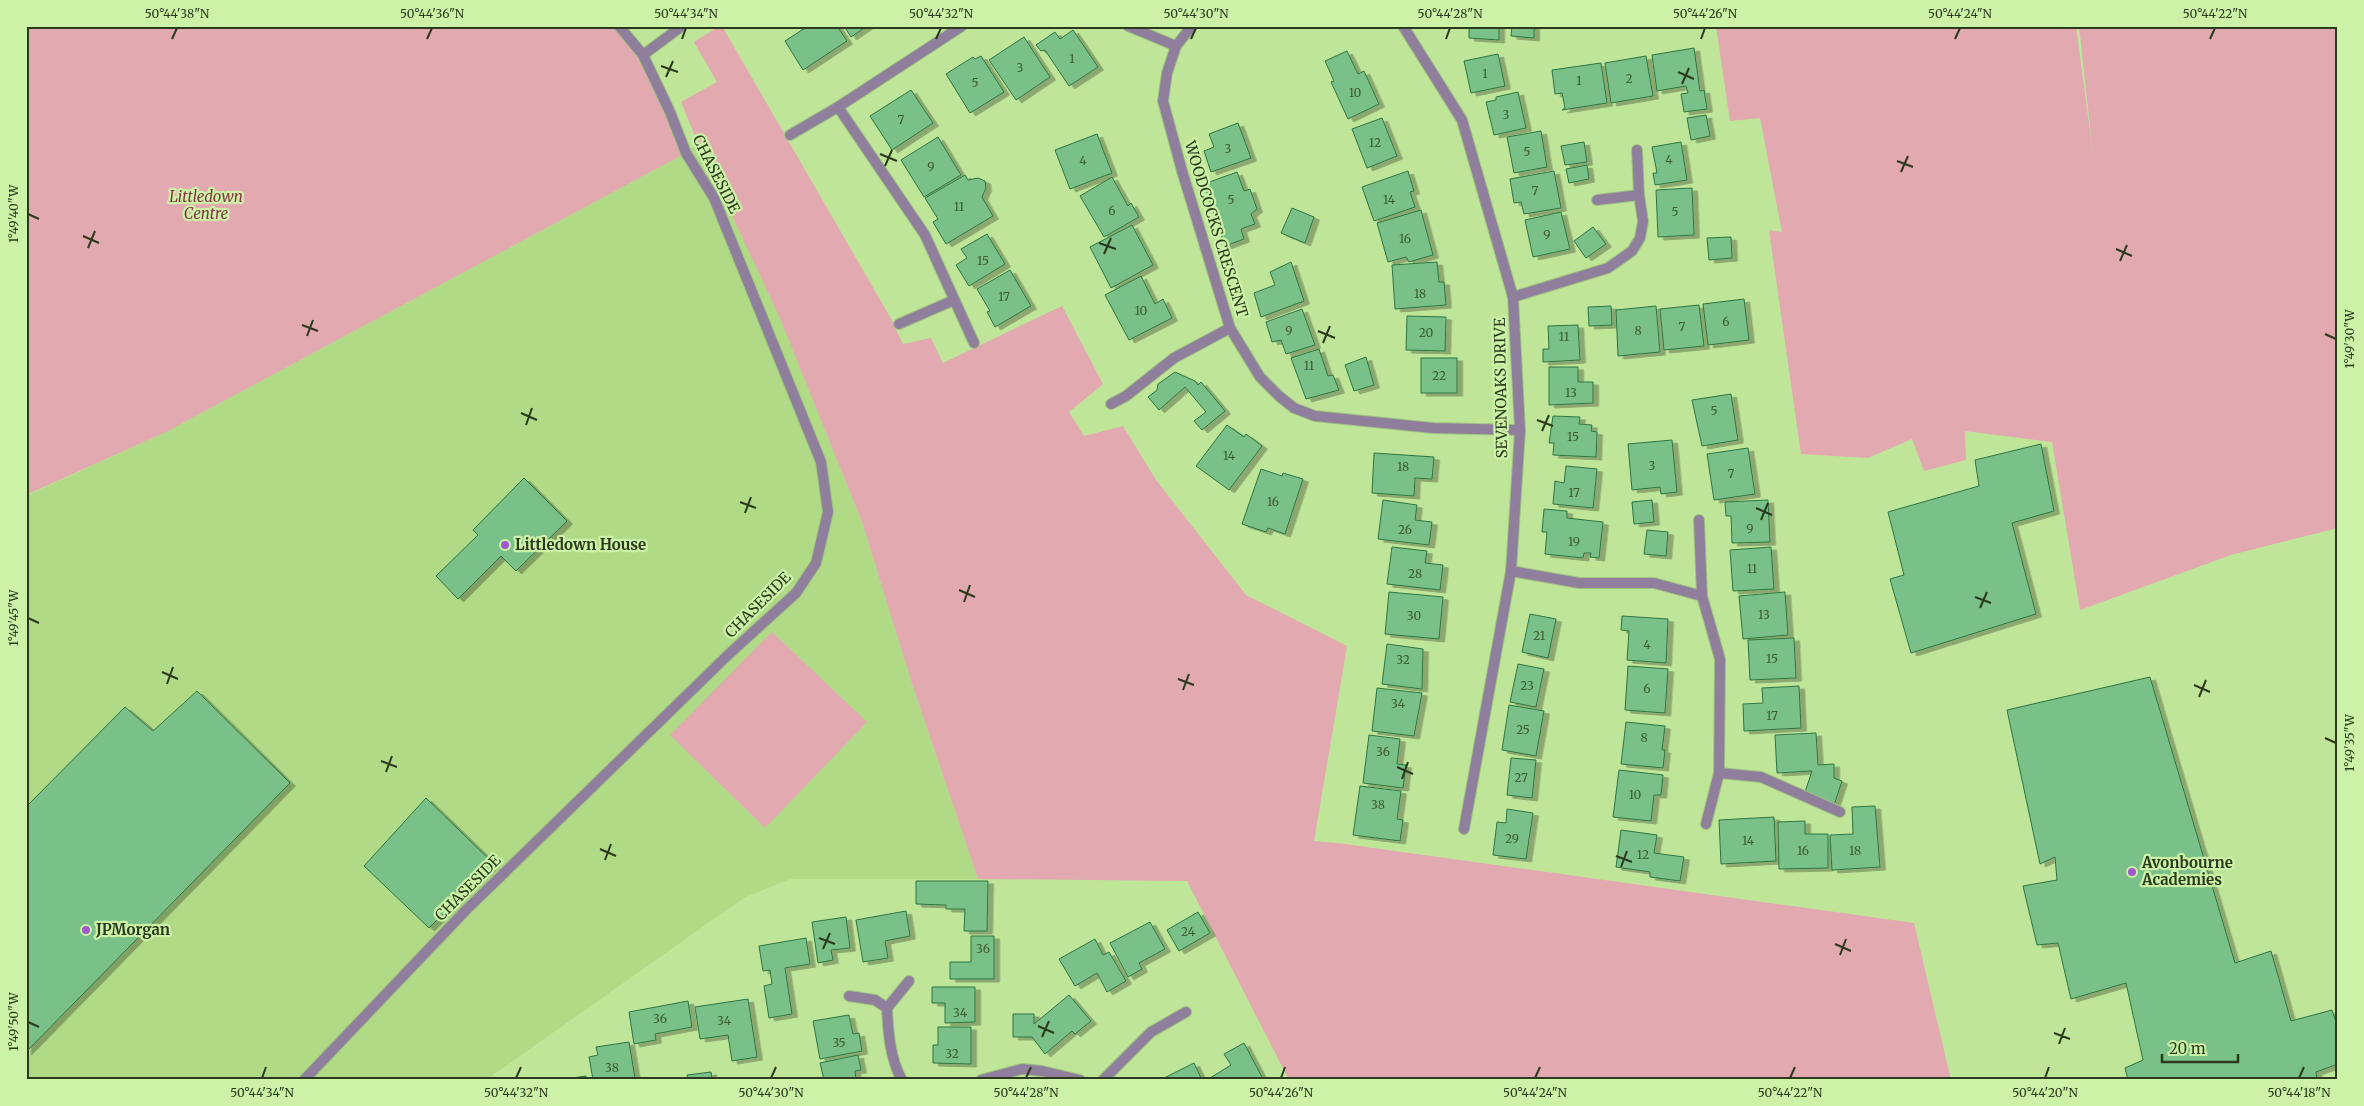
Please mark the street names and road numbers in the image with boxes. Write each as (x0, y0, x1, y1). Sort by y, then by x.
street label: CHASESIDE (689, 131, 745, 217)
street label: WOODCOCKS CRESCENT (1180, 137, 1253, 320)
street label: SEVENOAKS DRIVE (1490, 317, 1511, 459)
street label: CHASESIDE (721, 567, 795, 642)
street label: CHASESIDE (431, 850, 505, 925)

